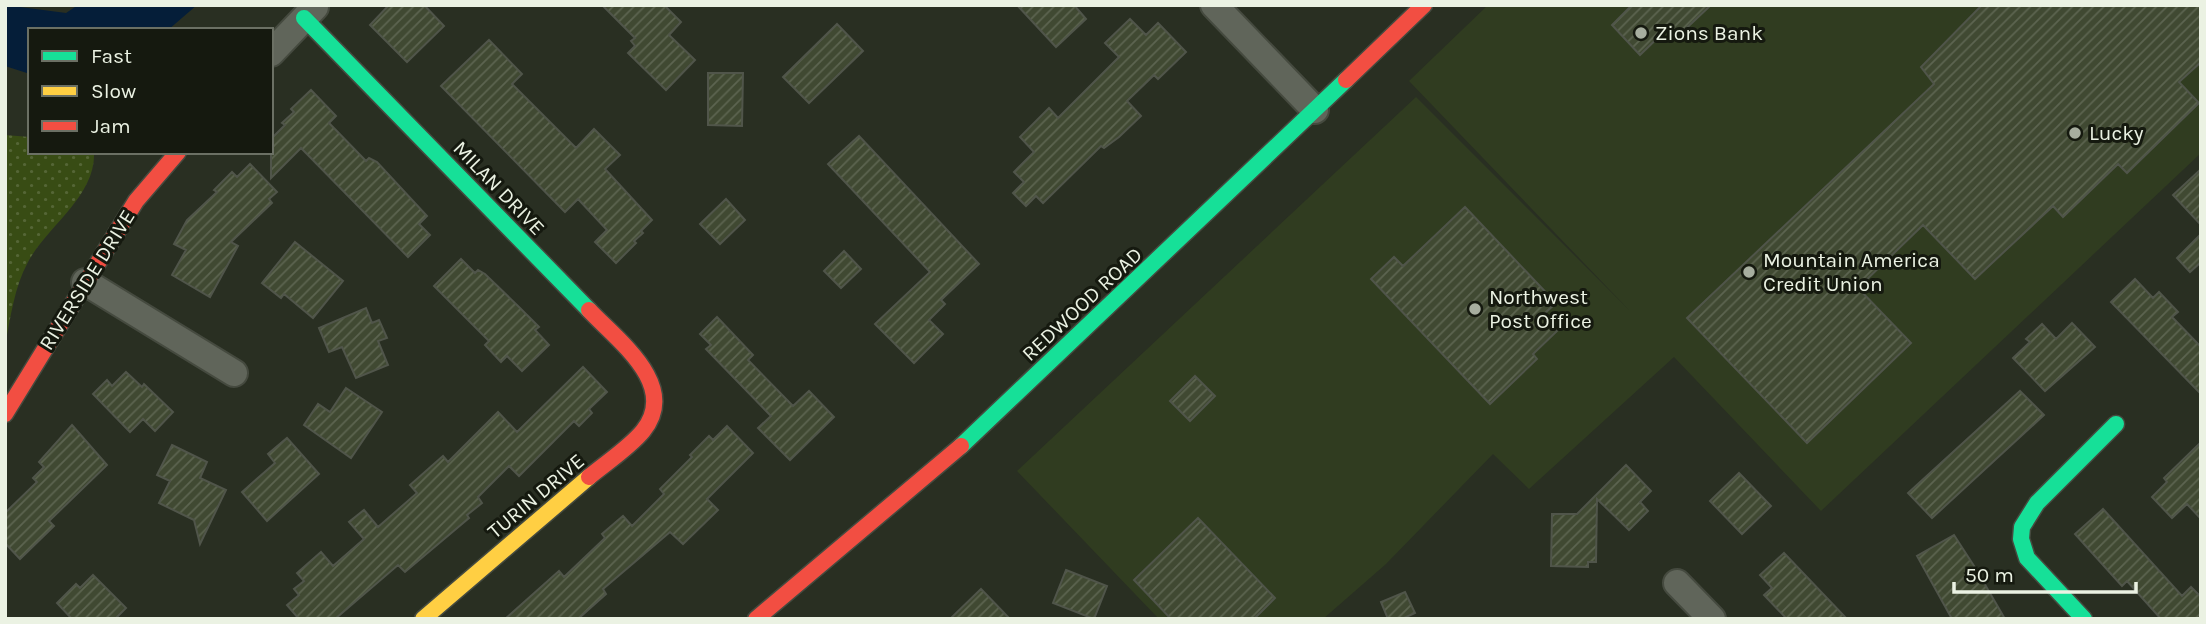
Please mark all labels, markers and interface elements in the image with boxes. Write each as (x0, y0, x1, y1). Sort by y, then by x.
place label: Zions Bank (1655, 21, 1763, 45)
marker: Zions Bank (1633, 25, 1649, 41)
legend (28, 28, 273, 154)
text: Fast (91, 44, 132, 68)
text: Slow (91, 79, 136, 103)
text: Jam (91, 114, 131, 138)
place label: Lucky (2089, 121, 2144, 145)
marker: Lucky (2067, 125, 2083, 141)
street label: MILAN DRIVE (448, 136, 550, 240)
street label: RIVERSIDE DRIVE (34, 206, 140, 354)
street label: REDWOOD ROAD (1017, 242, 1147, 366)
place label: Mountain America Credit Union (1763, 248, 1940, 296)
marker: Mountain America Credit Union (1741, 264, 1757, 280)
place label: Northwest Post Office (1489, 285, 1592, 333)
marker: Northwest Post Office (1467, 301, 1483, 317)
street label: TURIN DRIVE (483, 449, 589, 543)
scale bar (1954, 550, 2136, 594)
text: 50 m (1965, 563, 2014, 587)

